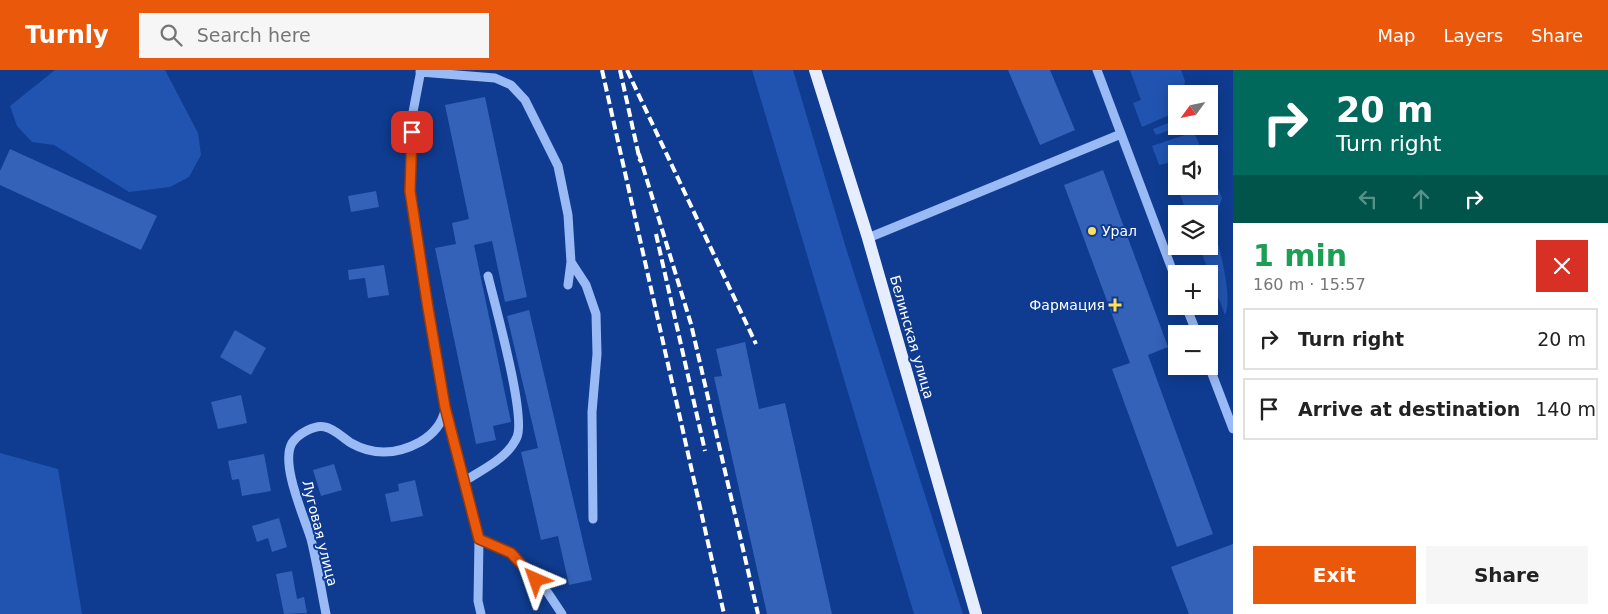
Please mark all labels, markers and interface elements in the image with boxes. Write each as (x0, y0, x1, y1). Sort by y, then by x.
search box (139, 13, 489, 58)
text: Turnly (25, 21, 109, 49)
icon: search (157, 21, 185, 49)
text: Search here (197, 24, 311, 46)
text: Map (1377, 25, 1415, 46)
text: Layers (1443, 25, 1503, 46)
text: Share (1531, 25, 1583, 46)
north arrow (1168, 85, 1218, 135)
map controls (1168, 85, 1218, 375)
icon: right (1253, 90, 1318, 155)
text: 20 m (1336, 90, 1433, 130)
pin (391, 111, 433, 153)
icon: arrive (398, 118, 426, 146)
text: Turn right (1336, 131, 1441, 156)
button: sound (1168, 145, 1218, 195)
icon: left (1354, 185, 1382, 213)
icon: ahead (1407, 185, 1435, 213)
icon: right (1460, 185, 1488, 213)
button: layers (1168, 205, 1218, 255)
place label: Урал (1102, 223, 1137, 239)
marker: Урал (1086, 225, 1098, 237)
text: 1 min (1253, 238, 1347, 273)
button: close (1536, 240, 1588, 292)
button: + (1168, 265, 1218, 315)
street label: Белинская улица (887, 274, 937, 400)
text: 160 m · 15:57 (1253, 275, 1366, 294)
place label: Фармация (1029, 297, 1105, 313)
marker: Фармация (1109, 299, 1121, 311)
button: − (1168, 325, 1218, 375)
icon: right (1255, 325, 1283, 353)
text: Turn right (1298, 328, 1404, 350)
text: 20 m (1537, 328, 1586, 350)
icon: arrive (1255, 395, 1283, 423)
text: Arrive at destination (1298, 398, 1520, 420)
text: 140 m (1535, 398, 1596, 420)
street label: Луговая улица (299, 478, 341, 588)
button: Exit (1253, 546, 1416, 604)
button: Share (1426, 546, 1588, 604)
position arrow (509, 553, 561, 605)

